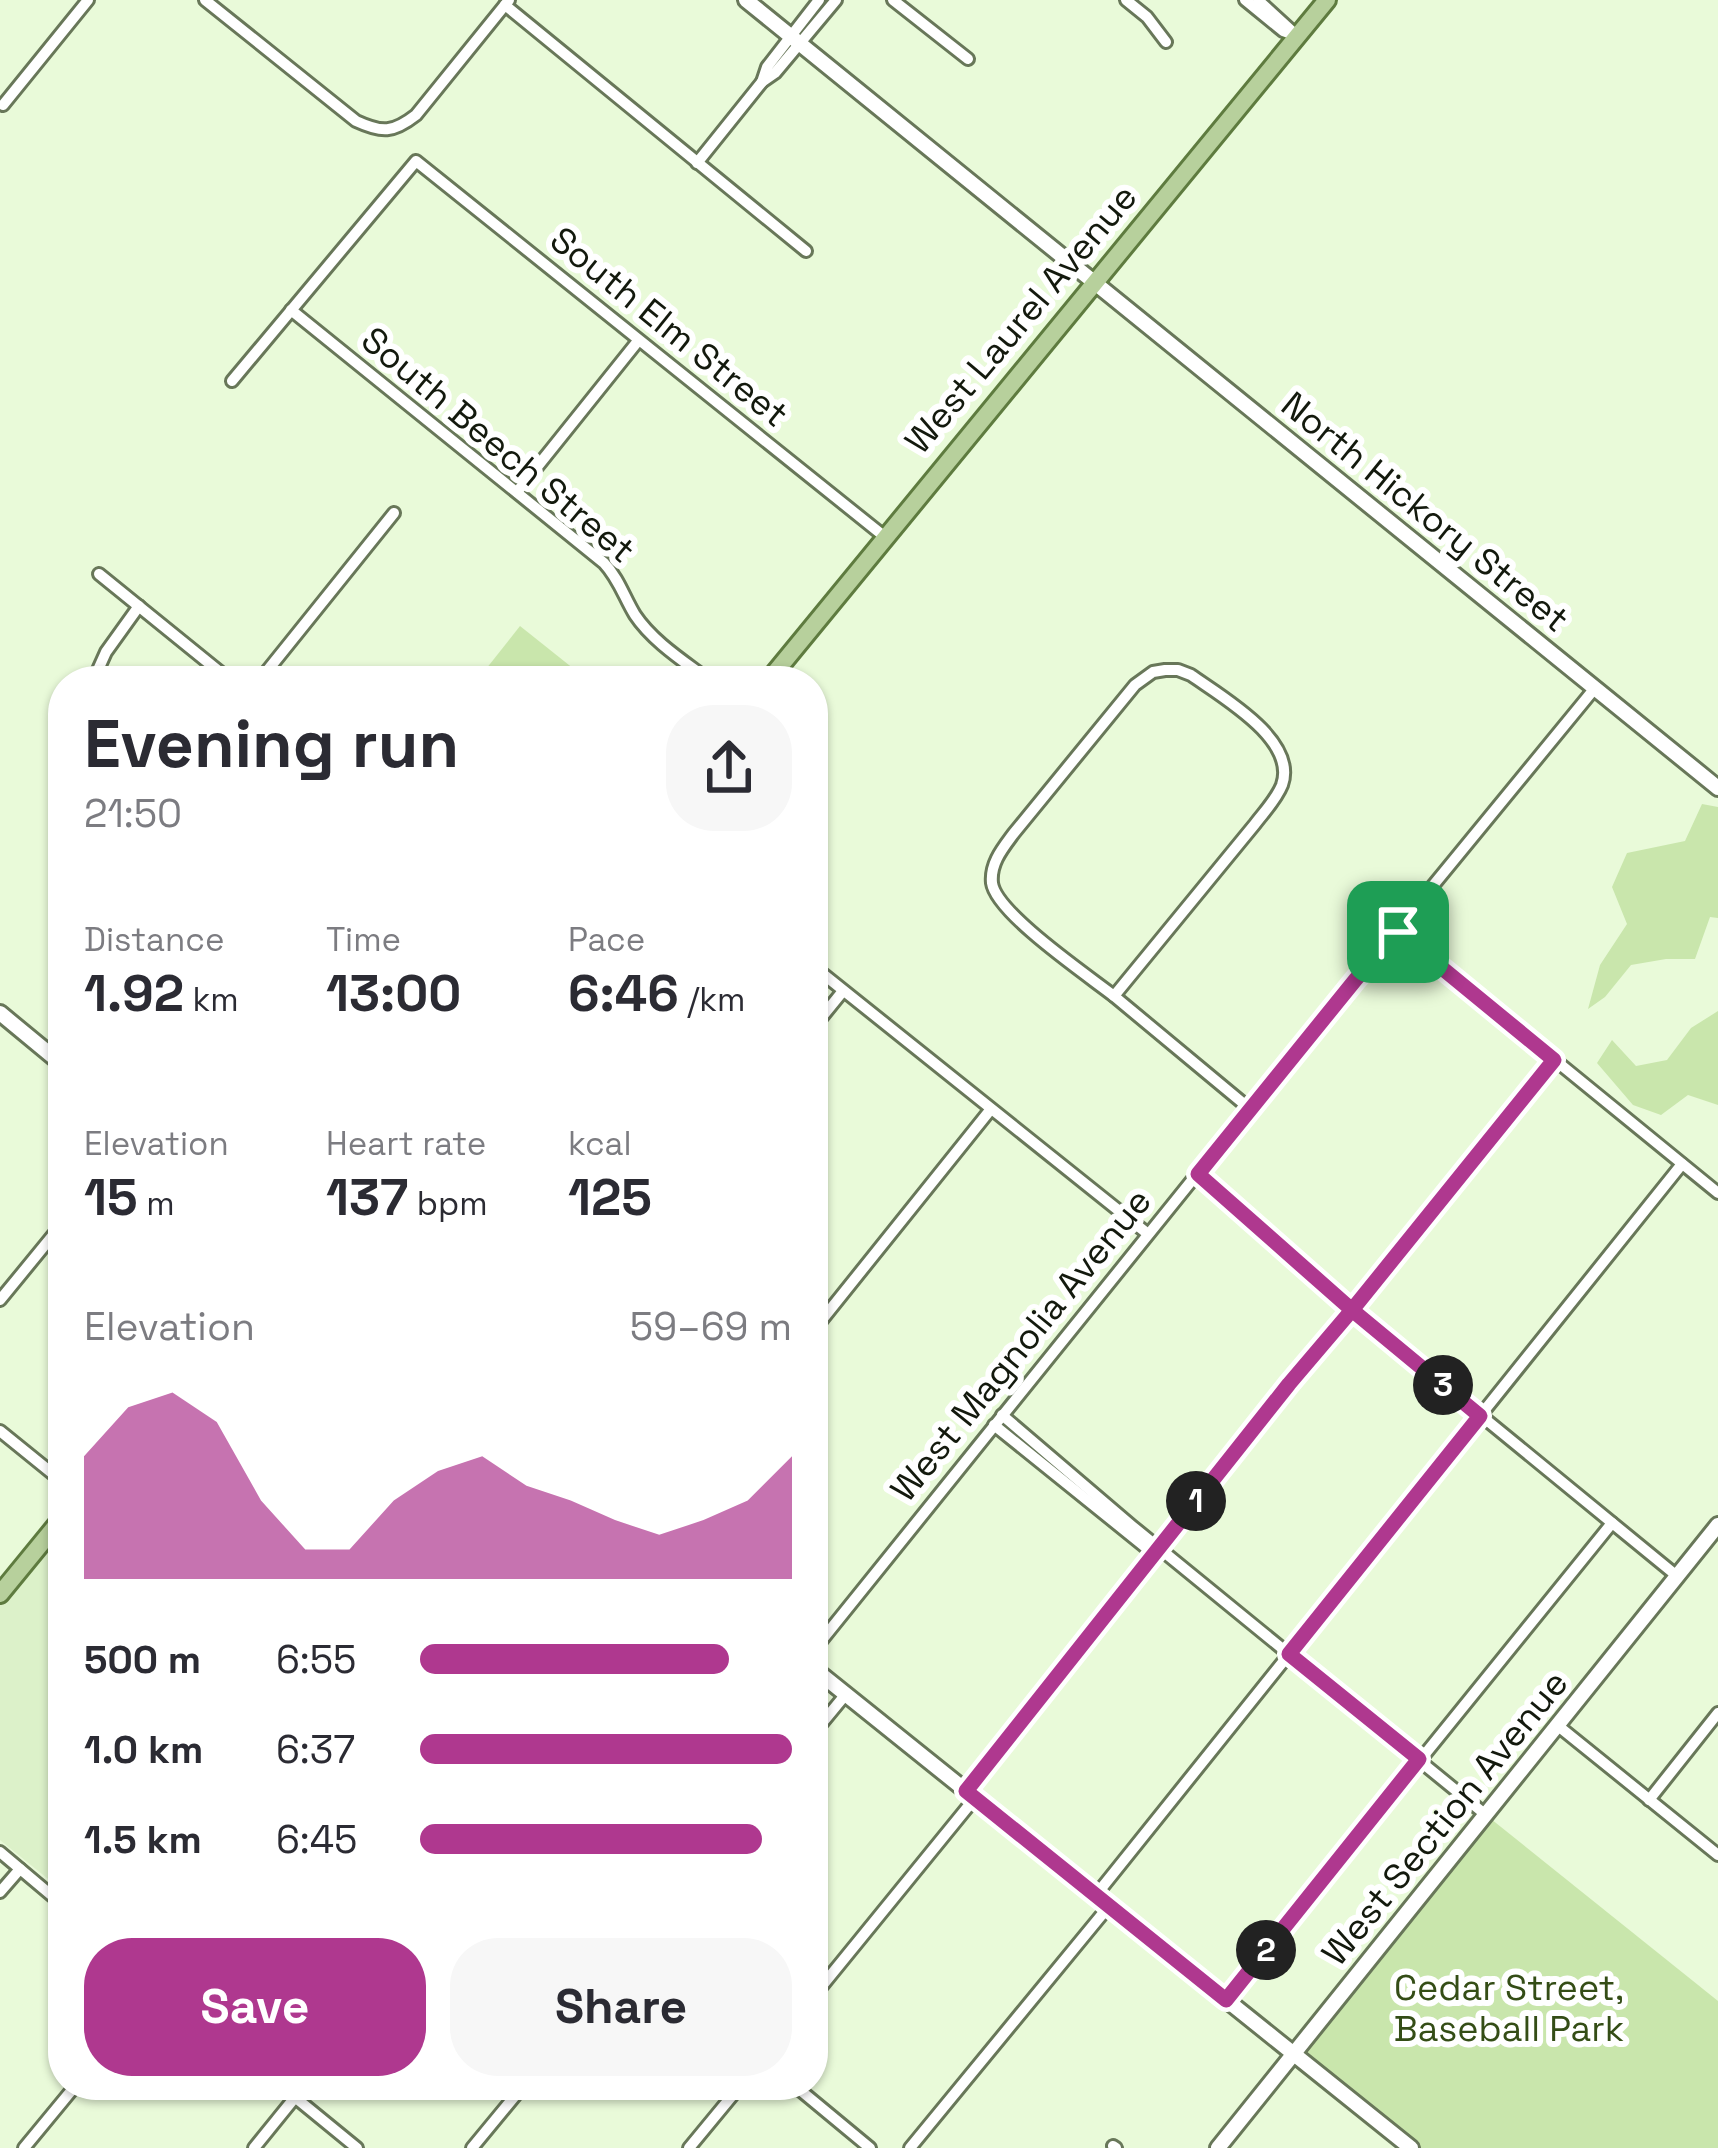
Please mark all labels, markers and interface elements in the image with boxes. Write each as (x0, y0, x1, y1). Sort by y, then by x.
street label: West Laurel Avenue (895, 175, 1147, 463)
street label: South Elm Street (540, 217, 798, 437)
street label: South Beech Street (352, 317, 644, 573)
street label: North Hickory Street (1272, 382, 1578, 642)
text: Evening run (84, 702, 459, 786)
button: share (666, 705, 792, 831)
text: 21:50 (84, 789, 182, 838)
pin (1347, 881, 1449, 983)
icon: arrive (1365, 899, 1431, 965)
text: Distance (84, 919, 225, 961)
text: Time (326, 919, 401, 961)
text: Pace (568, 919, 645, 961)
text: 1.92 (84, 961, 184, 1026)
text: 13:00 (326, 961, 461, 1026)
text: 6:46 (568, 961, 679, 1026)
text: km (184, 979, 239, 1021)
text: /km (679, 979, 746, 1021)
text: Elevation (84, 1123, 229, 1165)
text: Heart rate (326, 1123, 486, 1165)
text: kcal (568, 1123, 632, 1165)
text: 15 (84, 1165, 138, 1230)
text: 137 (326, 1165, 408, 1230)
text: 125 (568, 1165, 652, 1230)
street label: West Magnolia Avenue (880, 1179, 1162, 1511)
text: m (138, 1183, 175, 1225)
text: bpm (408, 1183, 488, 1225)
text: Elevation (84, 1302, 255, 1351)
text: 59–69 m (630, 1302, 792, 1351)
pin: 3 (1413, 1355, 1473, 1415)
text: 3 (1433, 1364, 1453, 1406)
pin: 1 (1166, 1471, 1226, 1531)
text: 1 (1189, 1480, 1203, 1522)
text: 500 m (84, 1635, 201, 1684)
text: 6:55 (276, 1635, 356, 1684)
street label: West Section Avenue (1312, 1661, 1578, 1975)
text: 1.0 km (84, 1725, 203, 1774)
text: 6:37 (276, 1725, 355, 1774)
text: 1.5 km (84, 1815, 202, 1864)
text: 6:45 (276, 1815, 357, 1864)
pin: 2 (1236, 1920, 1296, 1980)
text: 2 (1256, 1929, 1276, 1971)
button: Save (84, 1938, 426, 2076)
button: Share (450, 1938, 792, 2076)
park label: Cedar Street, Baseball Park (1394, 1965, 1624, 2052)

